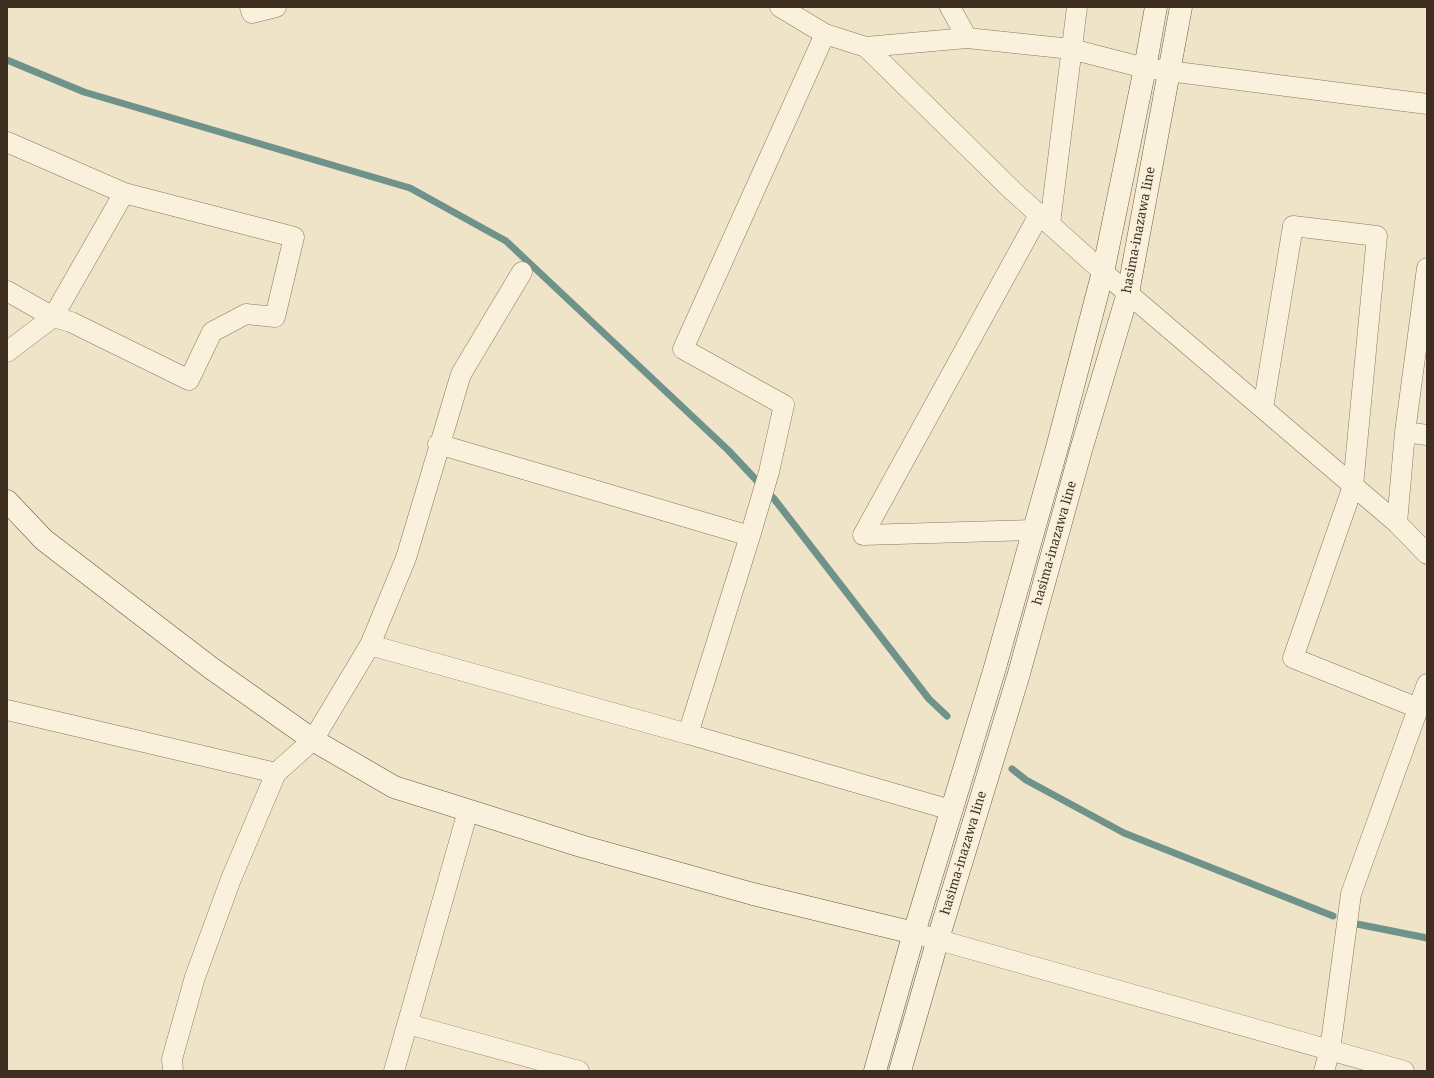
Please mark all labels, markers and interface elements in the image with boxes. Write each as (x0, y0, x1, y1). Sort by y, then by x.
street label: hasima-inazawa line (1119, 165, 1159, 295)
street label: hasima-inazawa line (1030, 479, 1080, 607)
street label: hasima-inazawa line (938, 789, 990, 917)

